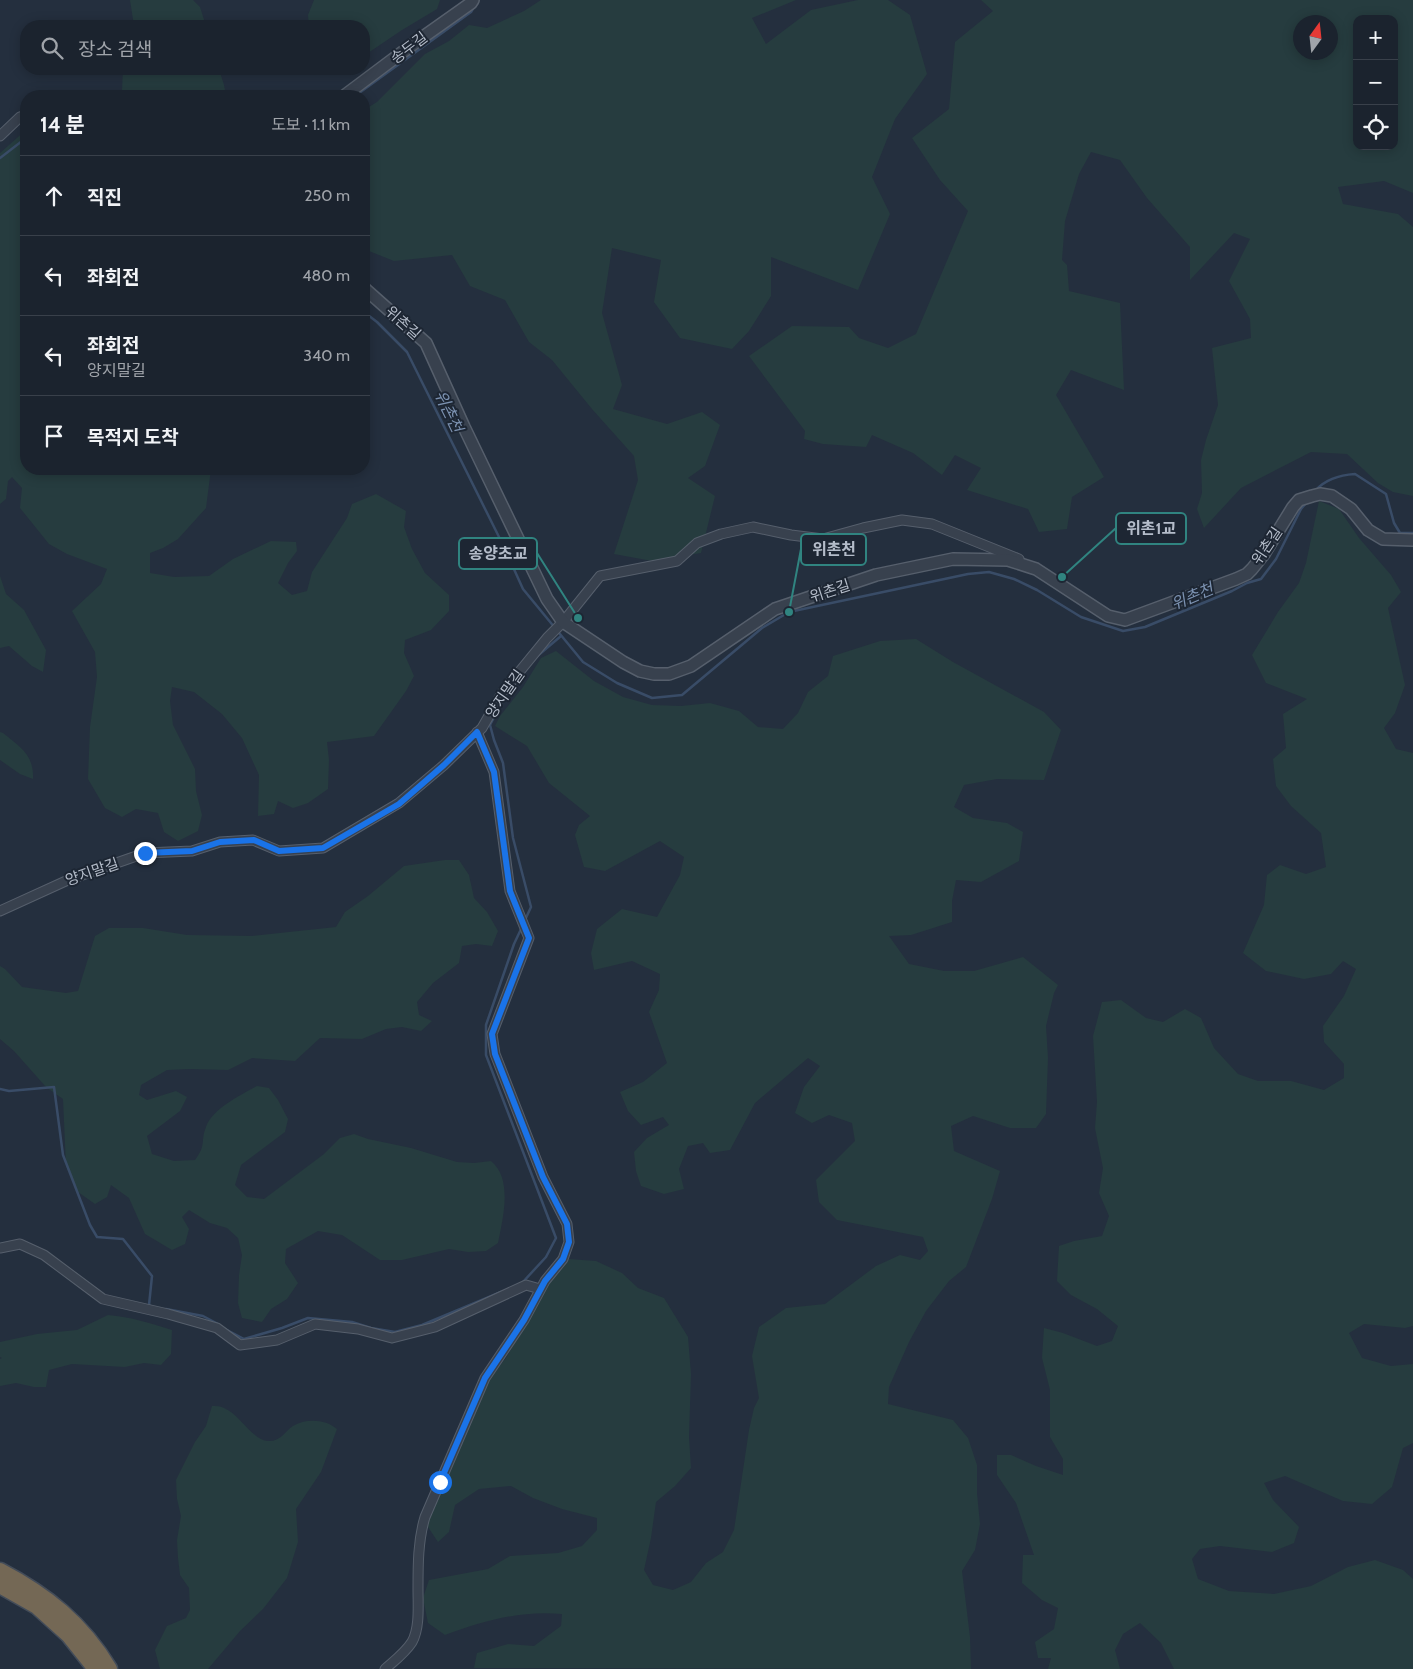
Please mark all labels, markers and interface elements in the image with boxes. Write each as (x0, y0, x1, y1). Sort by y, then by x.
north arrow (1293, 15, 1338, 60)
map controls (1353, 15, 1398, 150)
button: + (1353, 15, 1398, 60)
search box (20, 20, 370, 75)
street label: 송두길 (387, 28, 431, 68)
icon: search (38, 34, 66, 62)
text: 장소 검색 (78, 38, 152, 61)
button: − (1353, 60, 1398, 105)
button: locate (1353, 105, 1398, 150)
text: 14 분 (40, 112, 85, 137)
text: 도보 · 1.1 km (271, 115, 350, 134)
icon: ahead (40, 182, 68, 210)
text: 직진 (87, 186, 122, 209)
text: 250 m (304, 186, 350, 205)
icon: left (40, 262, 68, 290)
text: 좌회전 (87, 266, 139, 289)
text: 480 m (302, 266, 350, 285)
street label: 위촌길 (382, 302, 424, 344)
text: 좌회전 (87, 334, 139, 357)
icon: left (40, 342, 68, 370)
text: 340 m (303, 346, 350, 365)
text: 양지말길 (87, 361, 146, 380)
water label: 위촌천 (430, 387, 468, 437)
icon: arrive (40, 422, 68, 450)
text: 목적지 도착 (87, 426, 179, 449)
callout: 위촌1교 (1116, 513, 1186, 544)
text: 위촌1교 (1126, 519, 1176, 538)
street label: 위촌길 (1248, 524, 1286, 568)
callout: 위촌천 (801, 534, 866, 565)
callout: 송양초교 (459, 538, 537, 569)
text: 위촌천 (812, 540, 856, 559)
text: 송양초교 (469, 544, 528, 563)
street label: 위촌길 (808, 576, 852, 606)
water label: 위촌천 (1168, 578, 1218, 614)
street label: 양지말길 (482, 666, 528, 722)
route end (134, 842, 157, 865)
street label: 양지말길 (63, 855, 121, 889)
route start (429, 1471, 452, 1494)

